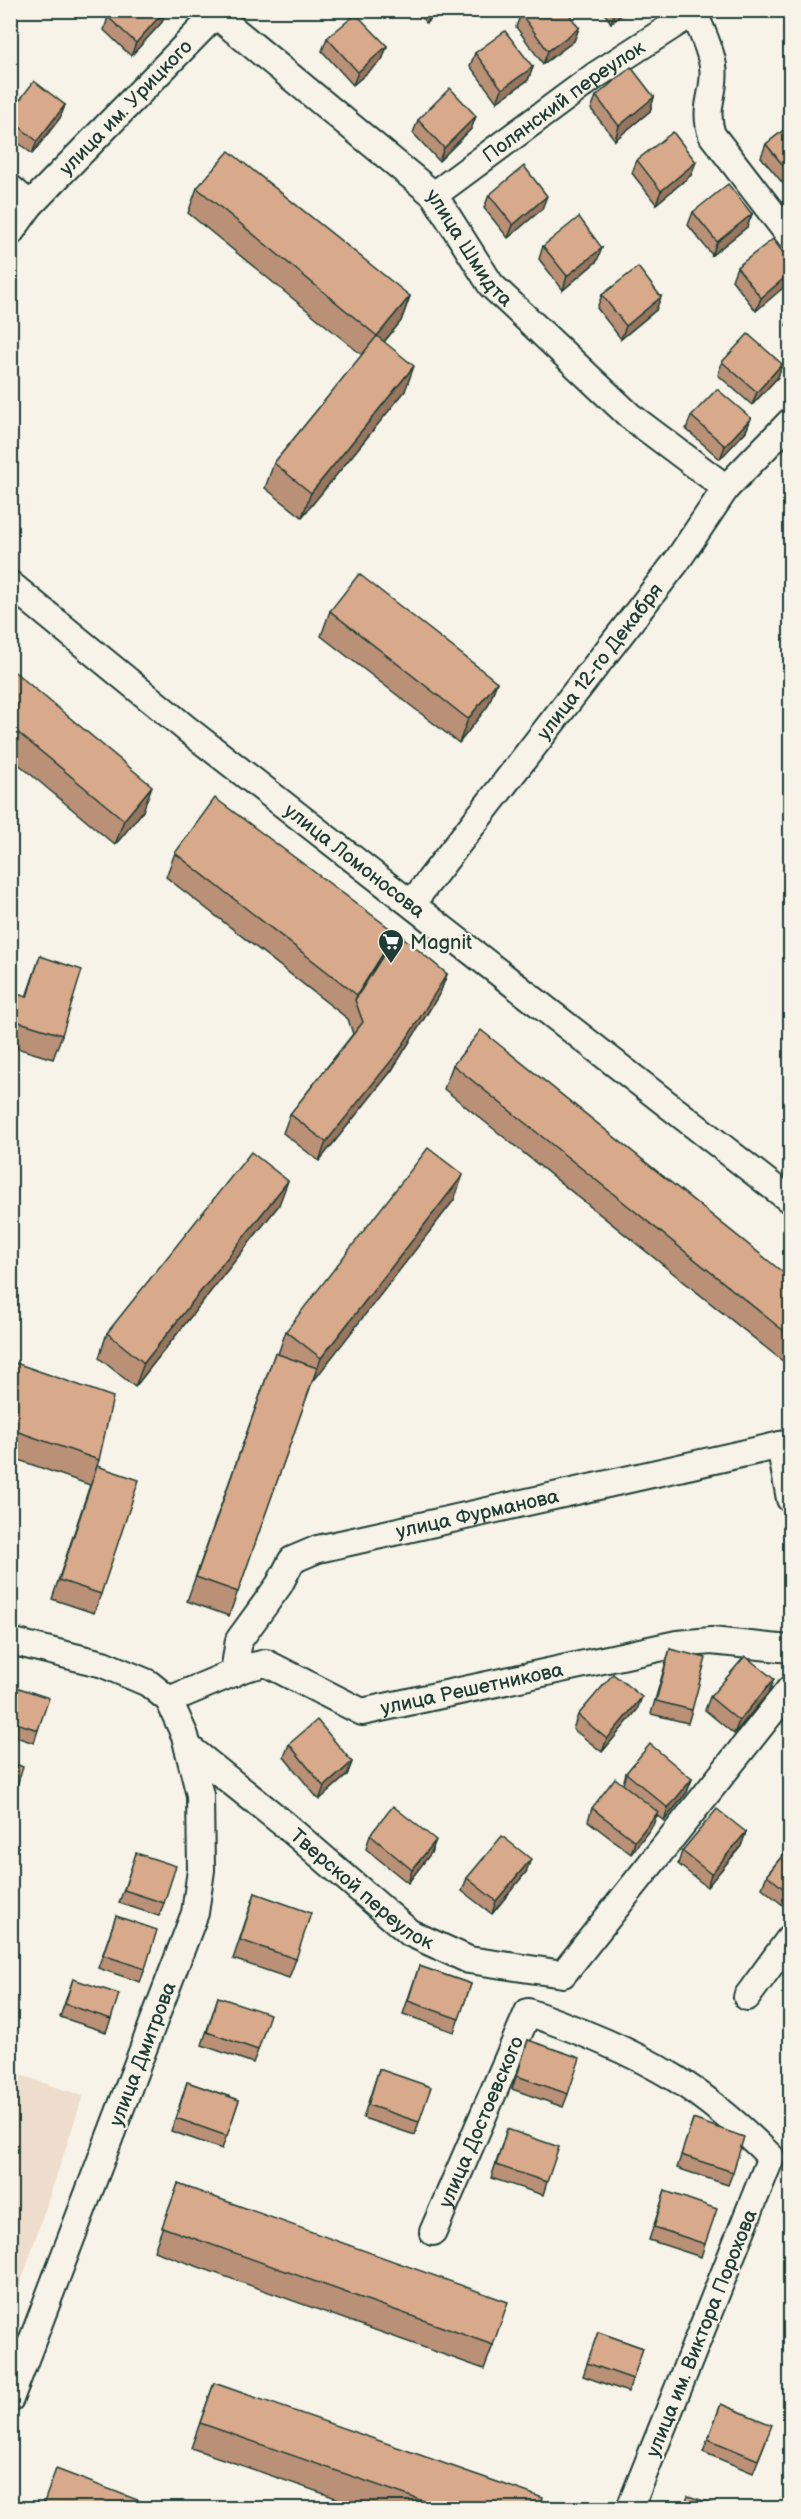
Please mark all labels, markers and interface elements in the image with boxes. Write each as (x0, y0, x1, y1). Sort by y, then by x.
street label: улица им. Урицкого (55, 35, 198, 181)
street label: Полянский переулок (478, 35, 650, 168)
street label: улица Шмидта (422, 183, 517, 312)
street label: улица 12-го Декабря (532, 579, 668, 745)
street label: улица Ломоносова (279, 799, 430, 924)
supermarket icon: Magnit (376, 927, 406, 965)
place label: Magnit (410, 931, 472, 955)
street label: улица Фурманова (394, 1484, 561, 1544)
street label: улица Решетникова (378, 1658, 565, 1721)
street label: Тверской переулок (285, 1824, 437, 1955)
street label: улица Дмитрова (104, 1979, 182, 2130)
street label: улица Достоевского (434, 2033, 529, 2212)
street label: улица им. Виктора Порохова (641, 2206, 763, 2461)

